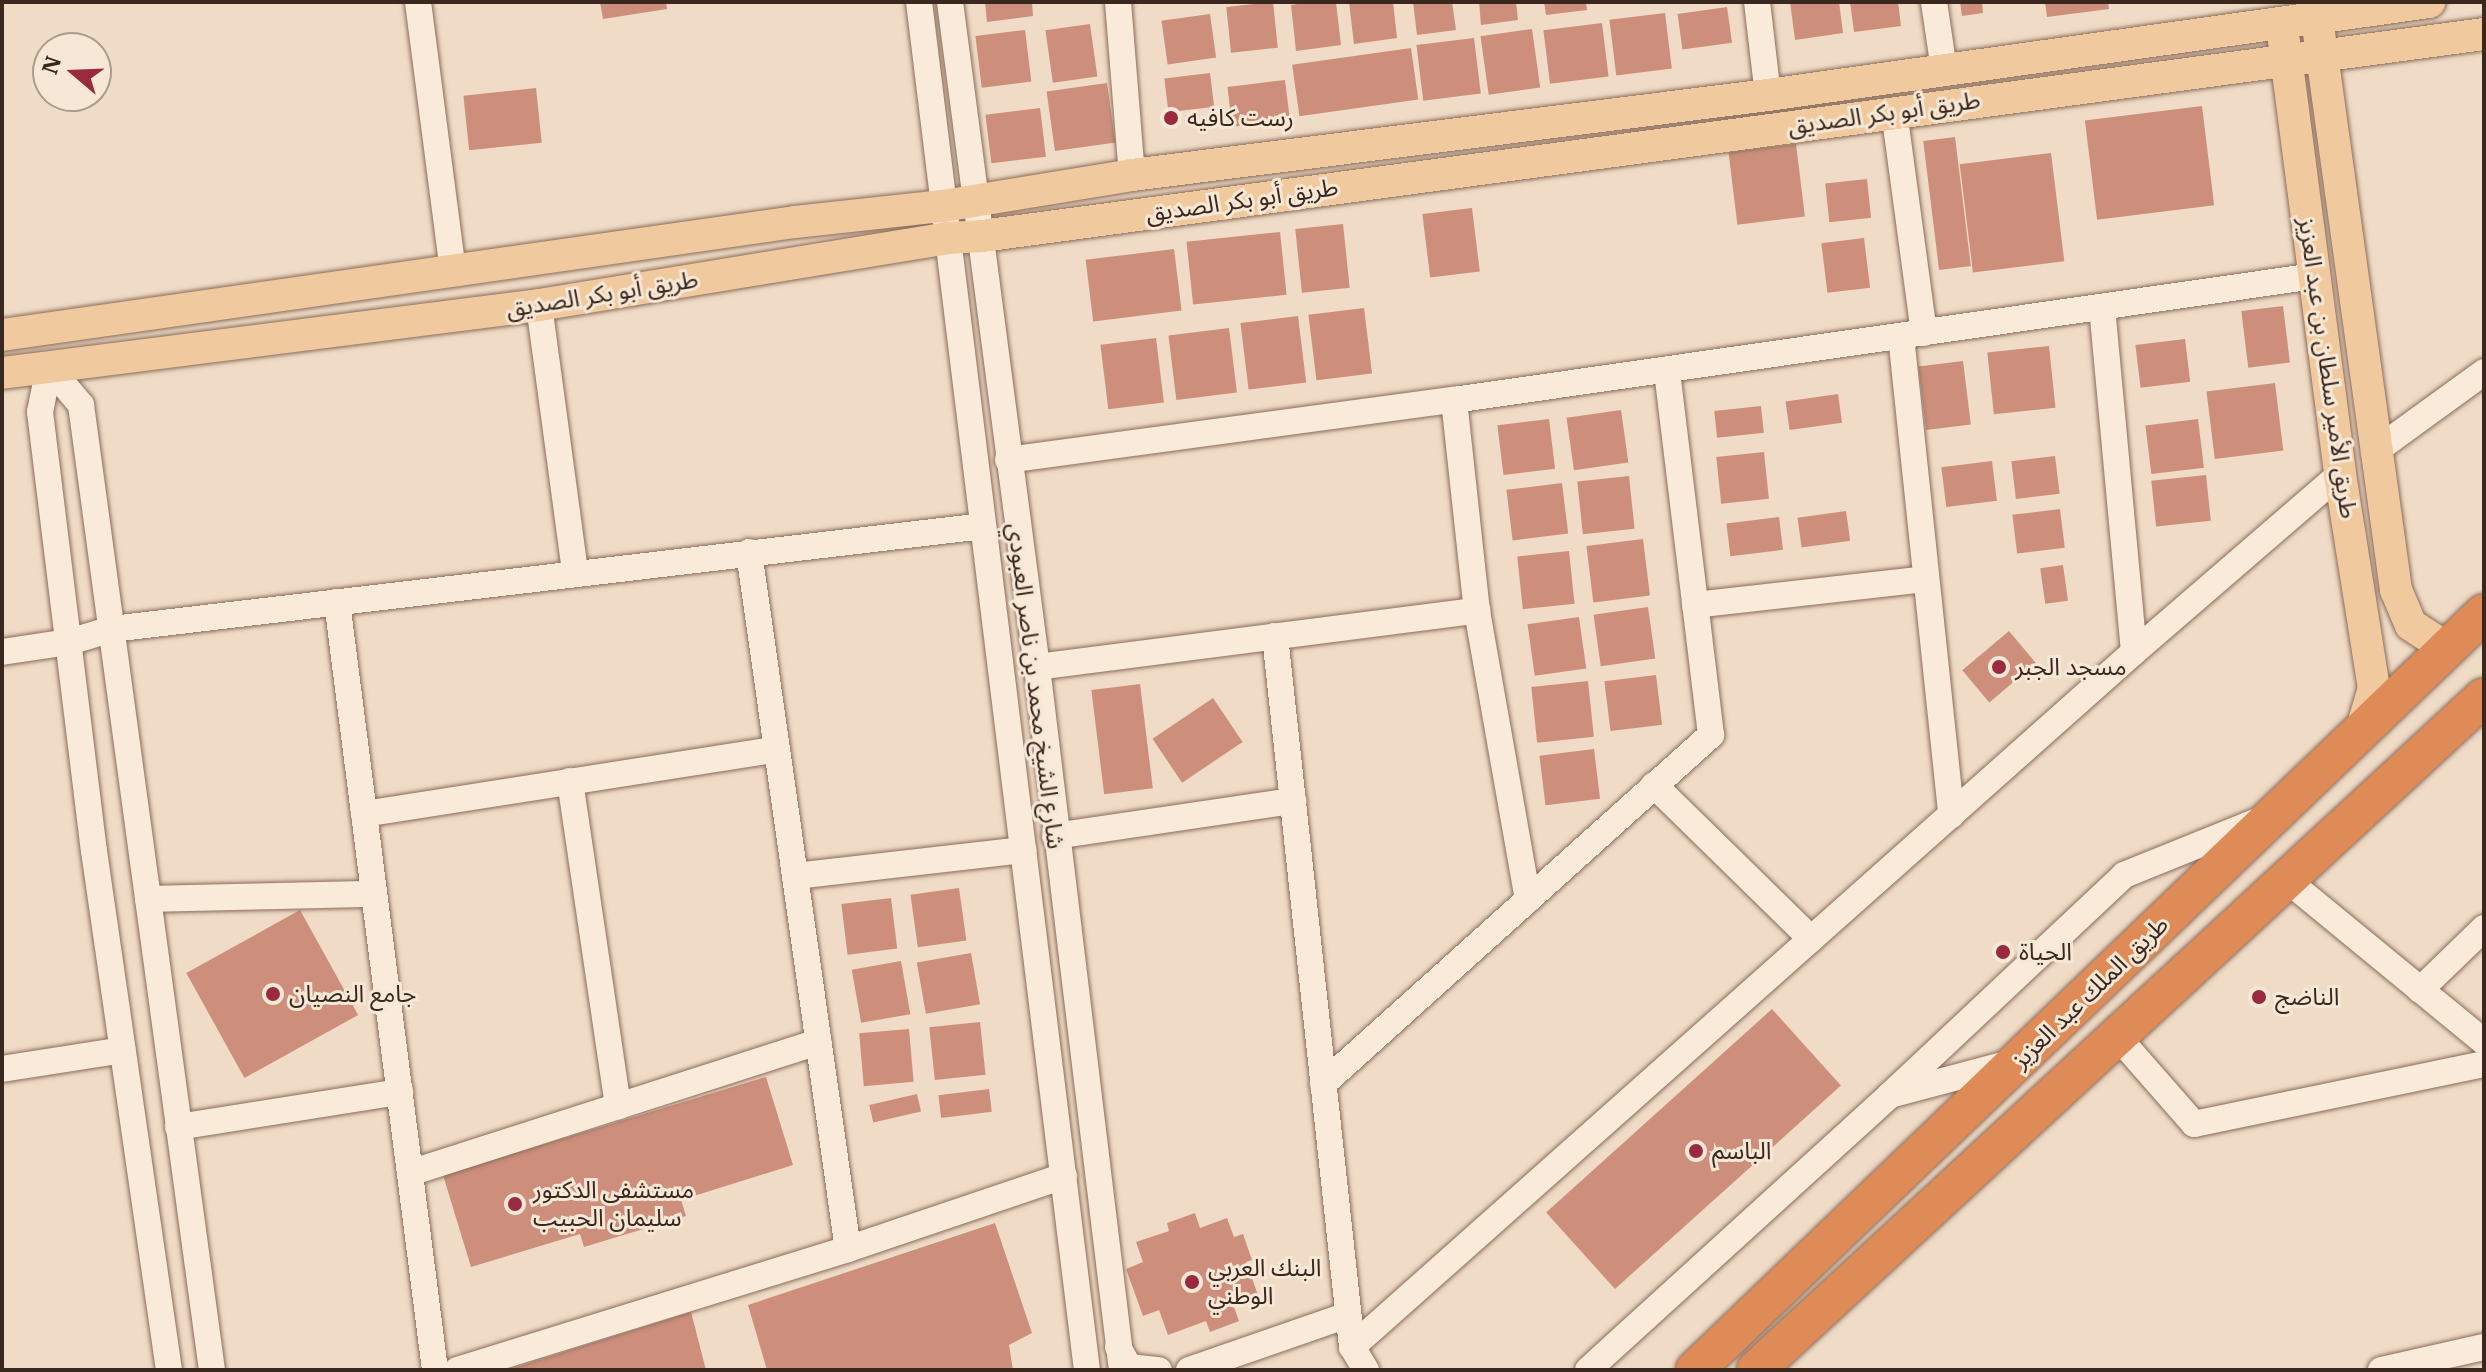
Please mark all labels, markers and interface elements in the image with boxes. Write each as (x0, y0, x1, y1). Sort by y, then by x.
north arrow (32, 32, 112, 112)
text: N (34, 52, 67, 78)
street label: طريق أبو بكر الصديق (1786, 85, 1982, 141)
place label: رست كافيه (1187, 104, 1294, 132)
marker: رست كافيه (1162, 109, 1180, 127)
street label: طريق أبو بكر الصديق (1144, 172, 1340, 228)
street label: طريق الأمير سلطان بن عبد العزيز (2293, 216, 2363, 520)
street label: طريق أبو بكر الصديق (504, 265, 700, 323)
street label: شارع الشيخ محمد بن ناصر العبودي (1002, 521, 1070, 851)
place label: مسجد الجبر (2015, 653, 2127, 681)
marker: مسجد الجبر (1990, 658, 2008, 676)
street label: طريق الملك عبد العزيز (2006, 910, 2174, 1074)
place label: الحياة (2019, 938, 2072, 966)
marker: الحياة (1994, 943, 2012, 961)
place label: جامع النصيان (289, 980, 416, 1008)
place label: الناضج (2275, 983, 2339, 1011)
marker: جامع النصيان (264, 985, 282, 1003)
marker: الناضج (2250, 988, 2268, 1006)
place label: الباسم (1712, 1137, 1771, 1165)
marker: الباسم (1687, 1142, 1705, 1160)
place label: مستشفى الدكتور سليمان الحبيب (533, 1176, 694, 1232)
marker: مستشفى الدكتور سليمان الحبيب (504, 1193, 526, 1215)
place label: البنك العربي الوطني (1208, 1254, 1321, 1310)
marker: البنك العربي الوطني (1183, 1273, 1201, 1291)

